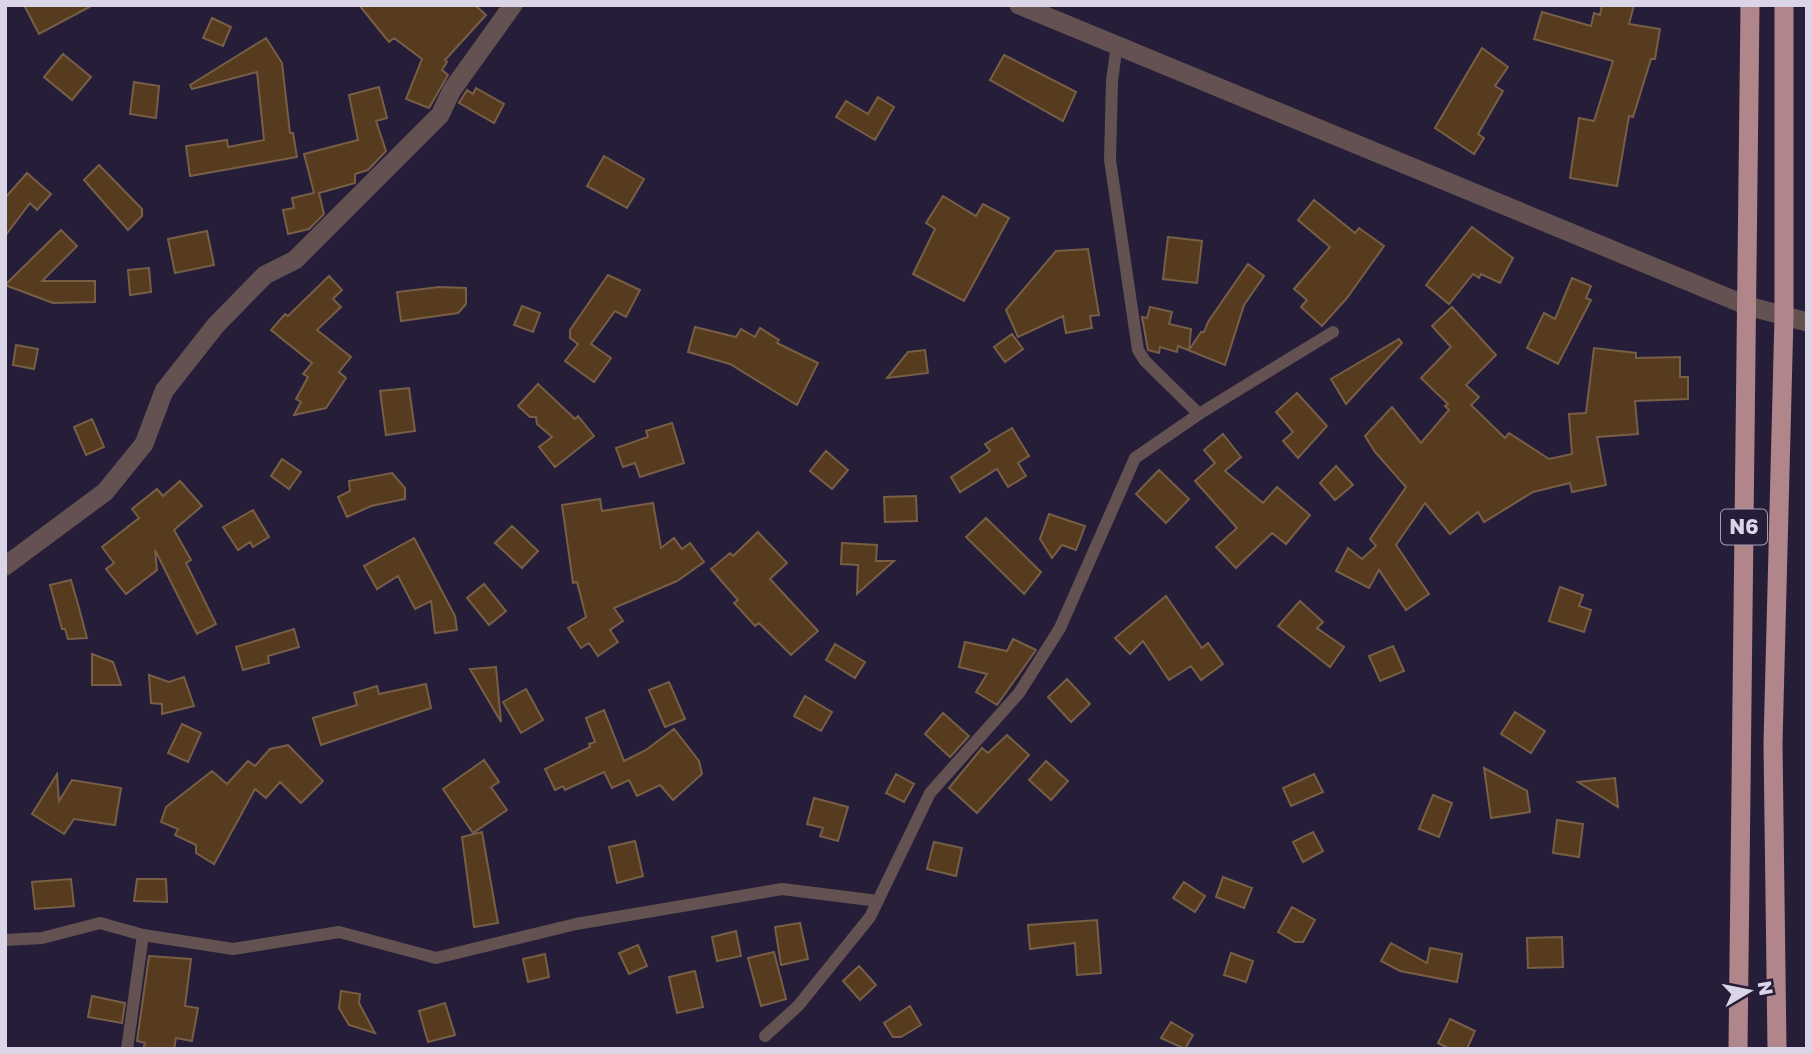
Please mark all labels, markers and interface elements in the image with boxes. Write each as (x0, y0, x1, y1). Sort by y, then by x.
road number: N6 (1721, 510, 1767, 544)
north arrow (1714, 956, 1784, 1026)
text: N (1754, 979, 1779, 997)

